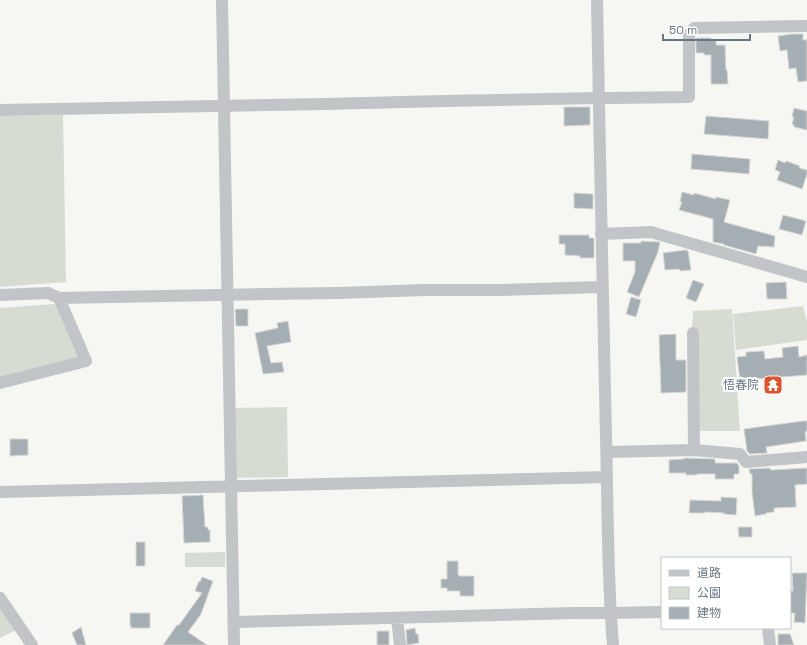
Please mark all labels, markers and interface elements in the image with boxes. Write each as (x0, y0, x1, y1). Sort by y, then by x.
scale bar (663, 16, 750, 42)
text: 50 m (669, 22, 697, 38)
temple icon: 悟春院 (762, 374, 784, 396)
place label: 悟春院 (723, 377, 759, 393)
legend (661, 557, 791, 629)
text: 道路 (697, 565, 721, 581)
text: 公園 (697, 585, 721, 601)
text: 建物 (697, 605, 721, 621)

